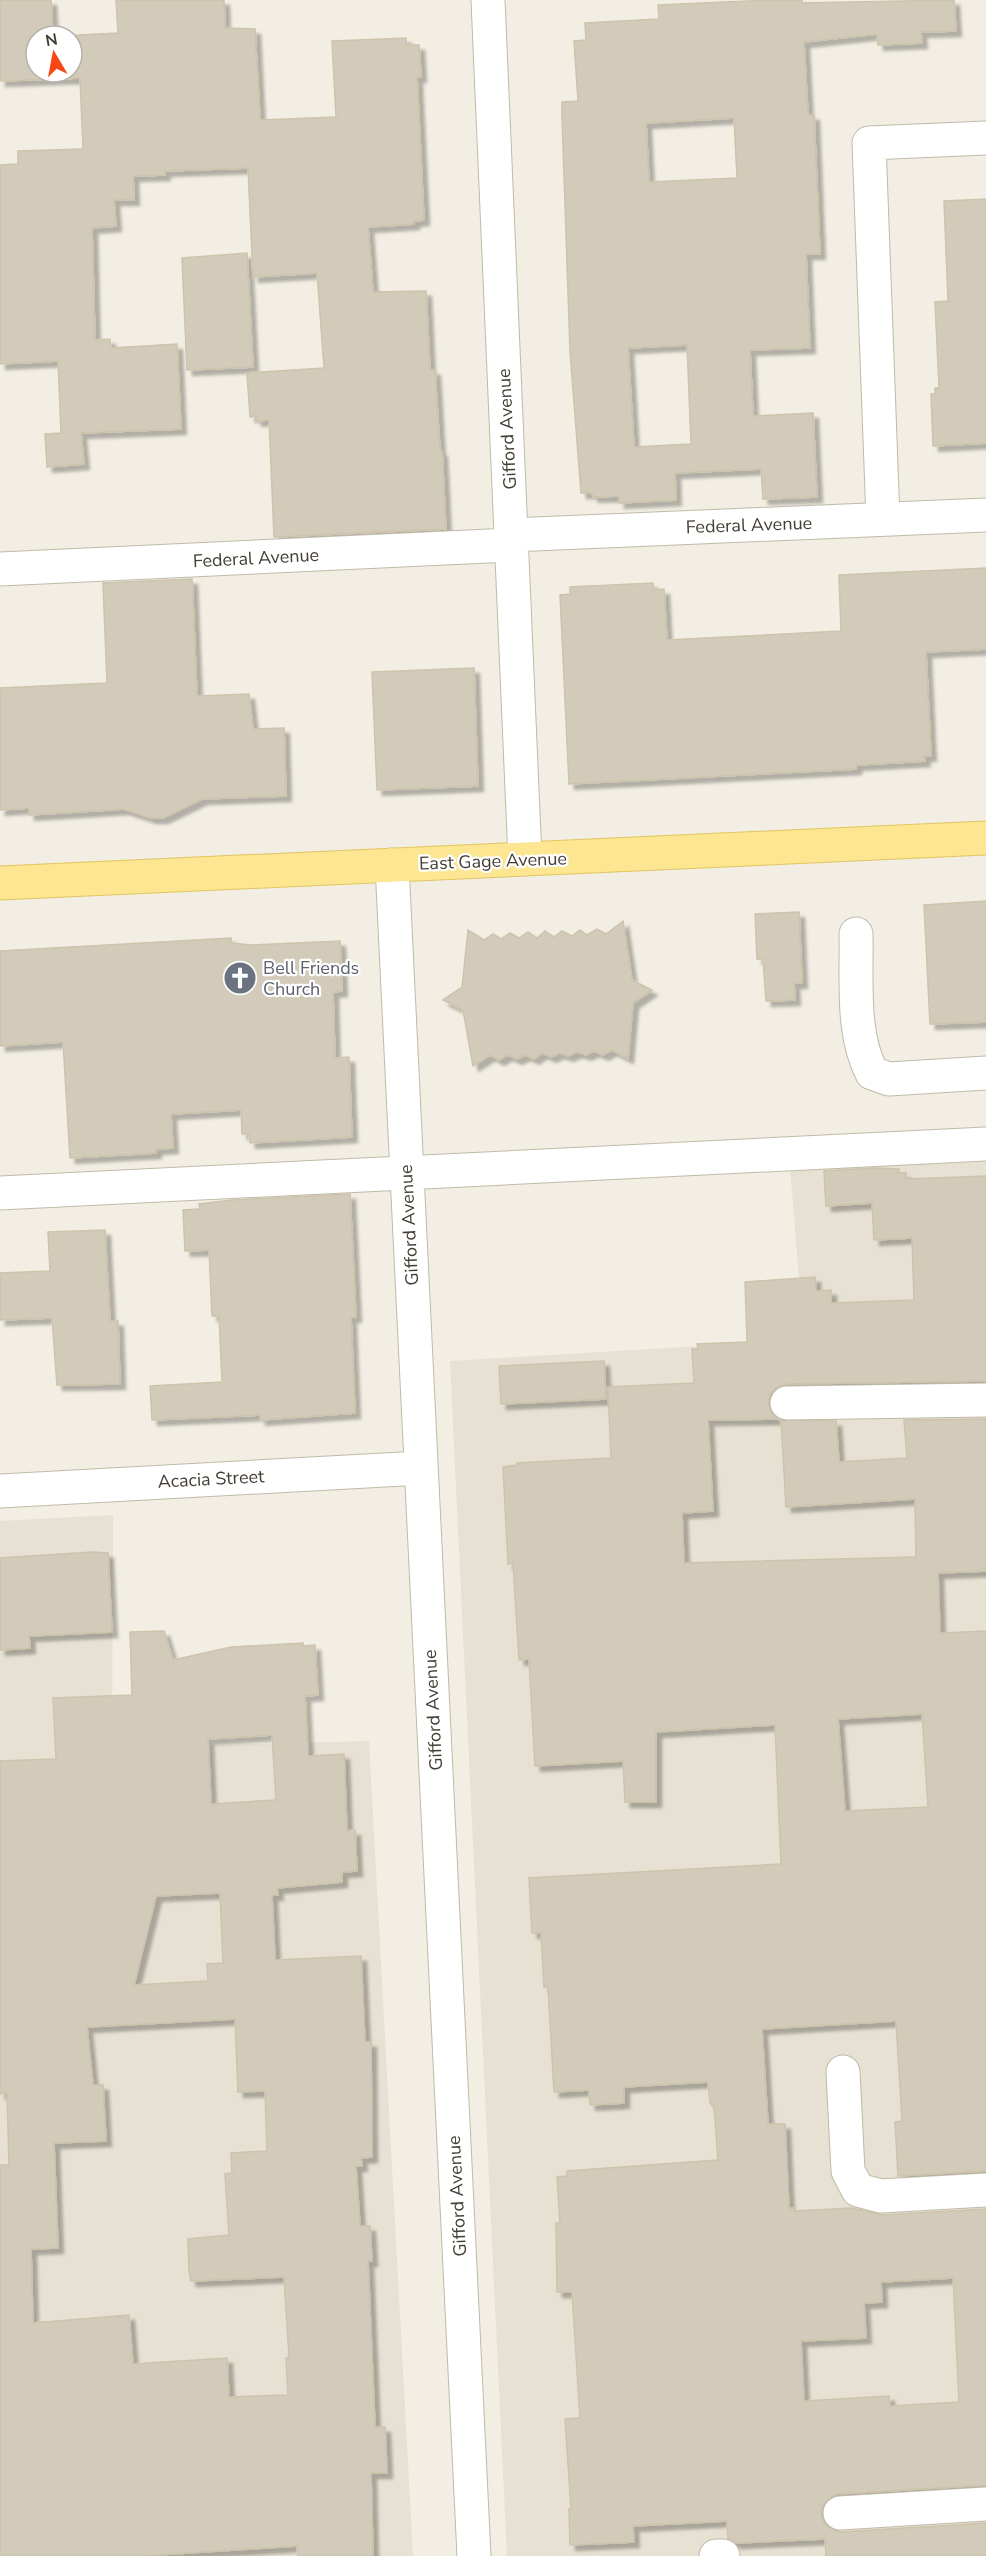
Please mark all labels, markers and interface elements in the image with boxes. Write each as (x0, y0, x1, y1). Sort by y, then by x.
north arrow (24, 24, 84, 84)
text: N (44, 28, 59, 52)
street label: Gifford Avenue (492, 368, 522, 490)
street label: Federal Avenue (685, 511, 813, 539)
street label: Federal Avenue (192, 543, 320, 573)
street label: East Gage Avenue (419, 846, 567, 876)
place label: Bell Friends Church (263, 956, 359, 1001)
church icon: Bell Friends Church (222, 960, 258, 996)
street label: Gifford Avenue (394, 1164, 424, 1286)
street label: Acacia Street (157, 1464, 266, 1494)
street label: Gifford Avenue (418, 1649, 448, 1771)
street label: Gifford Avenue (442, 2135, 472, 2257)

